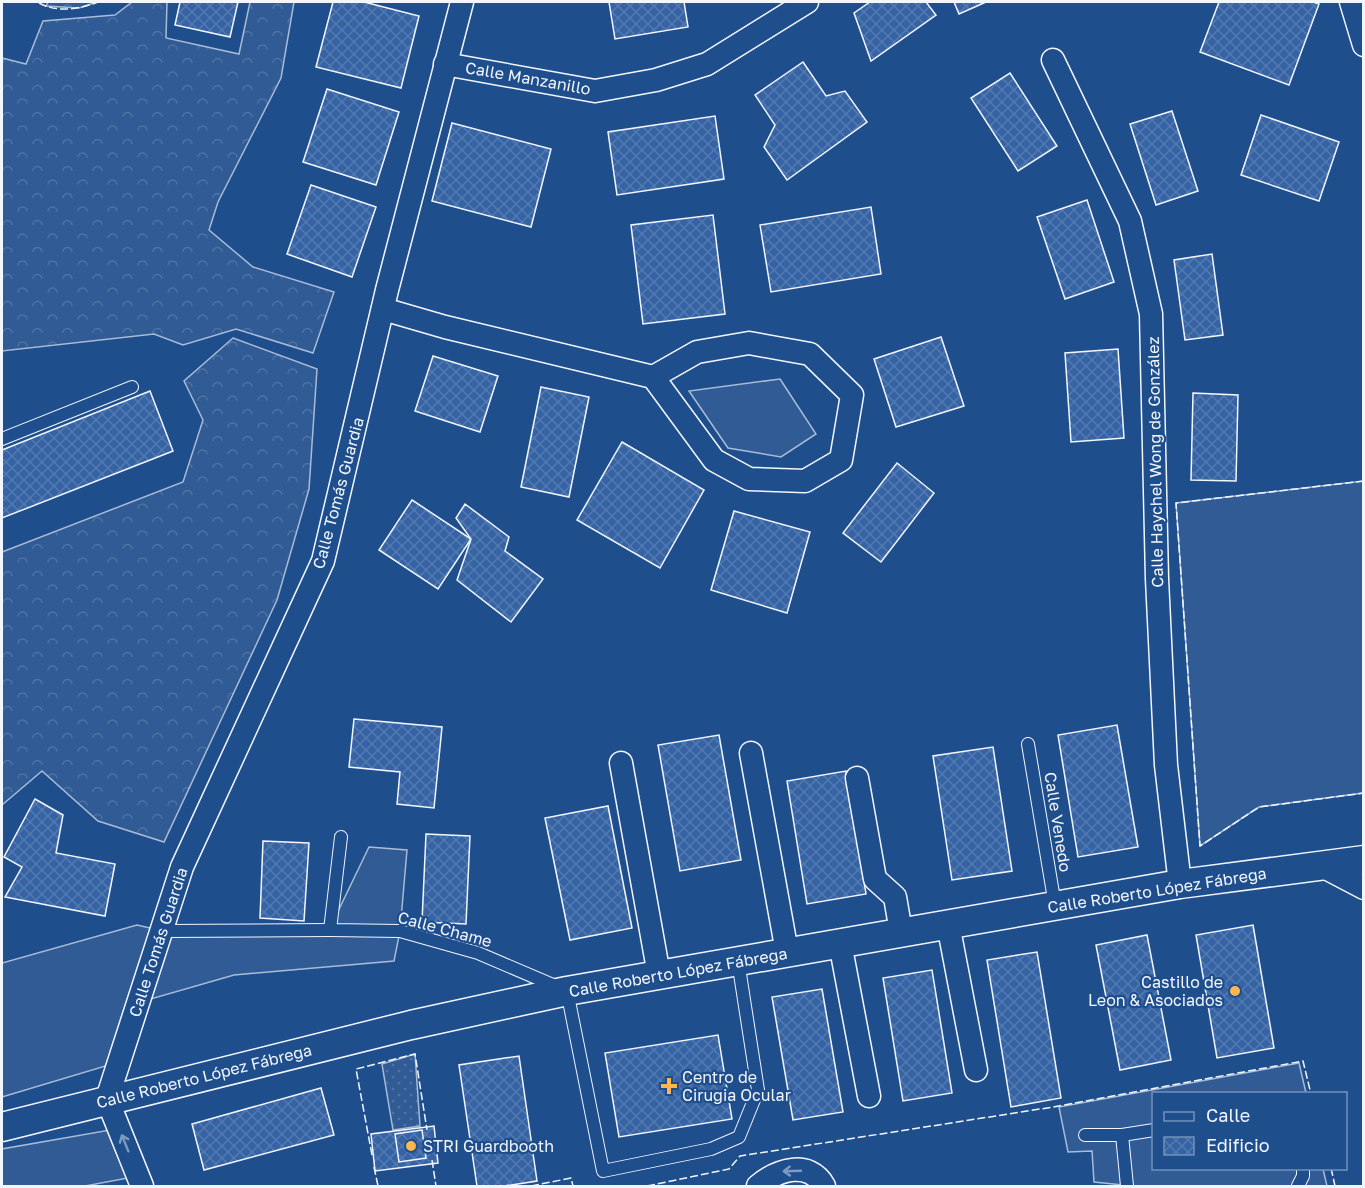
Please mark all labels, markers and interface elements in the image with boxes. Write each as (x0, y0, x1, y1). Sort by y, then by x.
street label: Calle Manzanillo (464, 57, 592, 99)
street label: Calle Haychel Wong de González (1143, 336, 1167, 588)
street label: Calle Tomás Guardia (308, 415, 368, 571)
street label: Calle Venedo (1040, 771, 1076, 873)
street label: Calle Roberto López Fábrega (1046, 863, 1268, 917)
street label: Calle Tomás Guardia (124, 865, 192, 1019)
street label: Calle Chame (396, 907, 494, 951)
street label: Calle Roberto López Fábrega (567, 943, 789, 1001)
place label: Castillo de Leon & Asociados (1088, 972, 1223, 1010)
marker: Castillo de Leon & Asociados (1228, 984, 1242, 998)
street label: Calle Roberto López Fábrega (94, 1040, 314, 1112)
place label: Centro de Cirugia Ocular (682, 1067, 791, 1105)
marker: Centro de Cirugia Ocular (660, 1077, 678, 1095)
legend (1152, 1092, 1347, 1170)
text: Calle (1206, 1104, 1250, 1126)
one-way arrow (119, 1134, 130, 1153)
text: Edificio (1206, 1134, 1270, 1156)
place label: STRI Guardbooth (423, 1136, 554, 1156)
marker: STRI Guardbooth (404, 1139, 418, 1153)
one-way arrow (783, 1165, 802, 1177)

